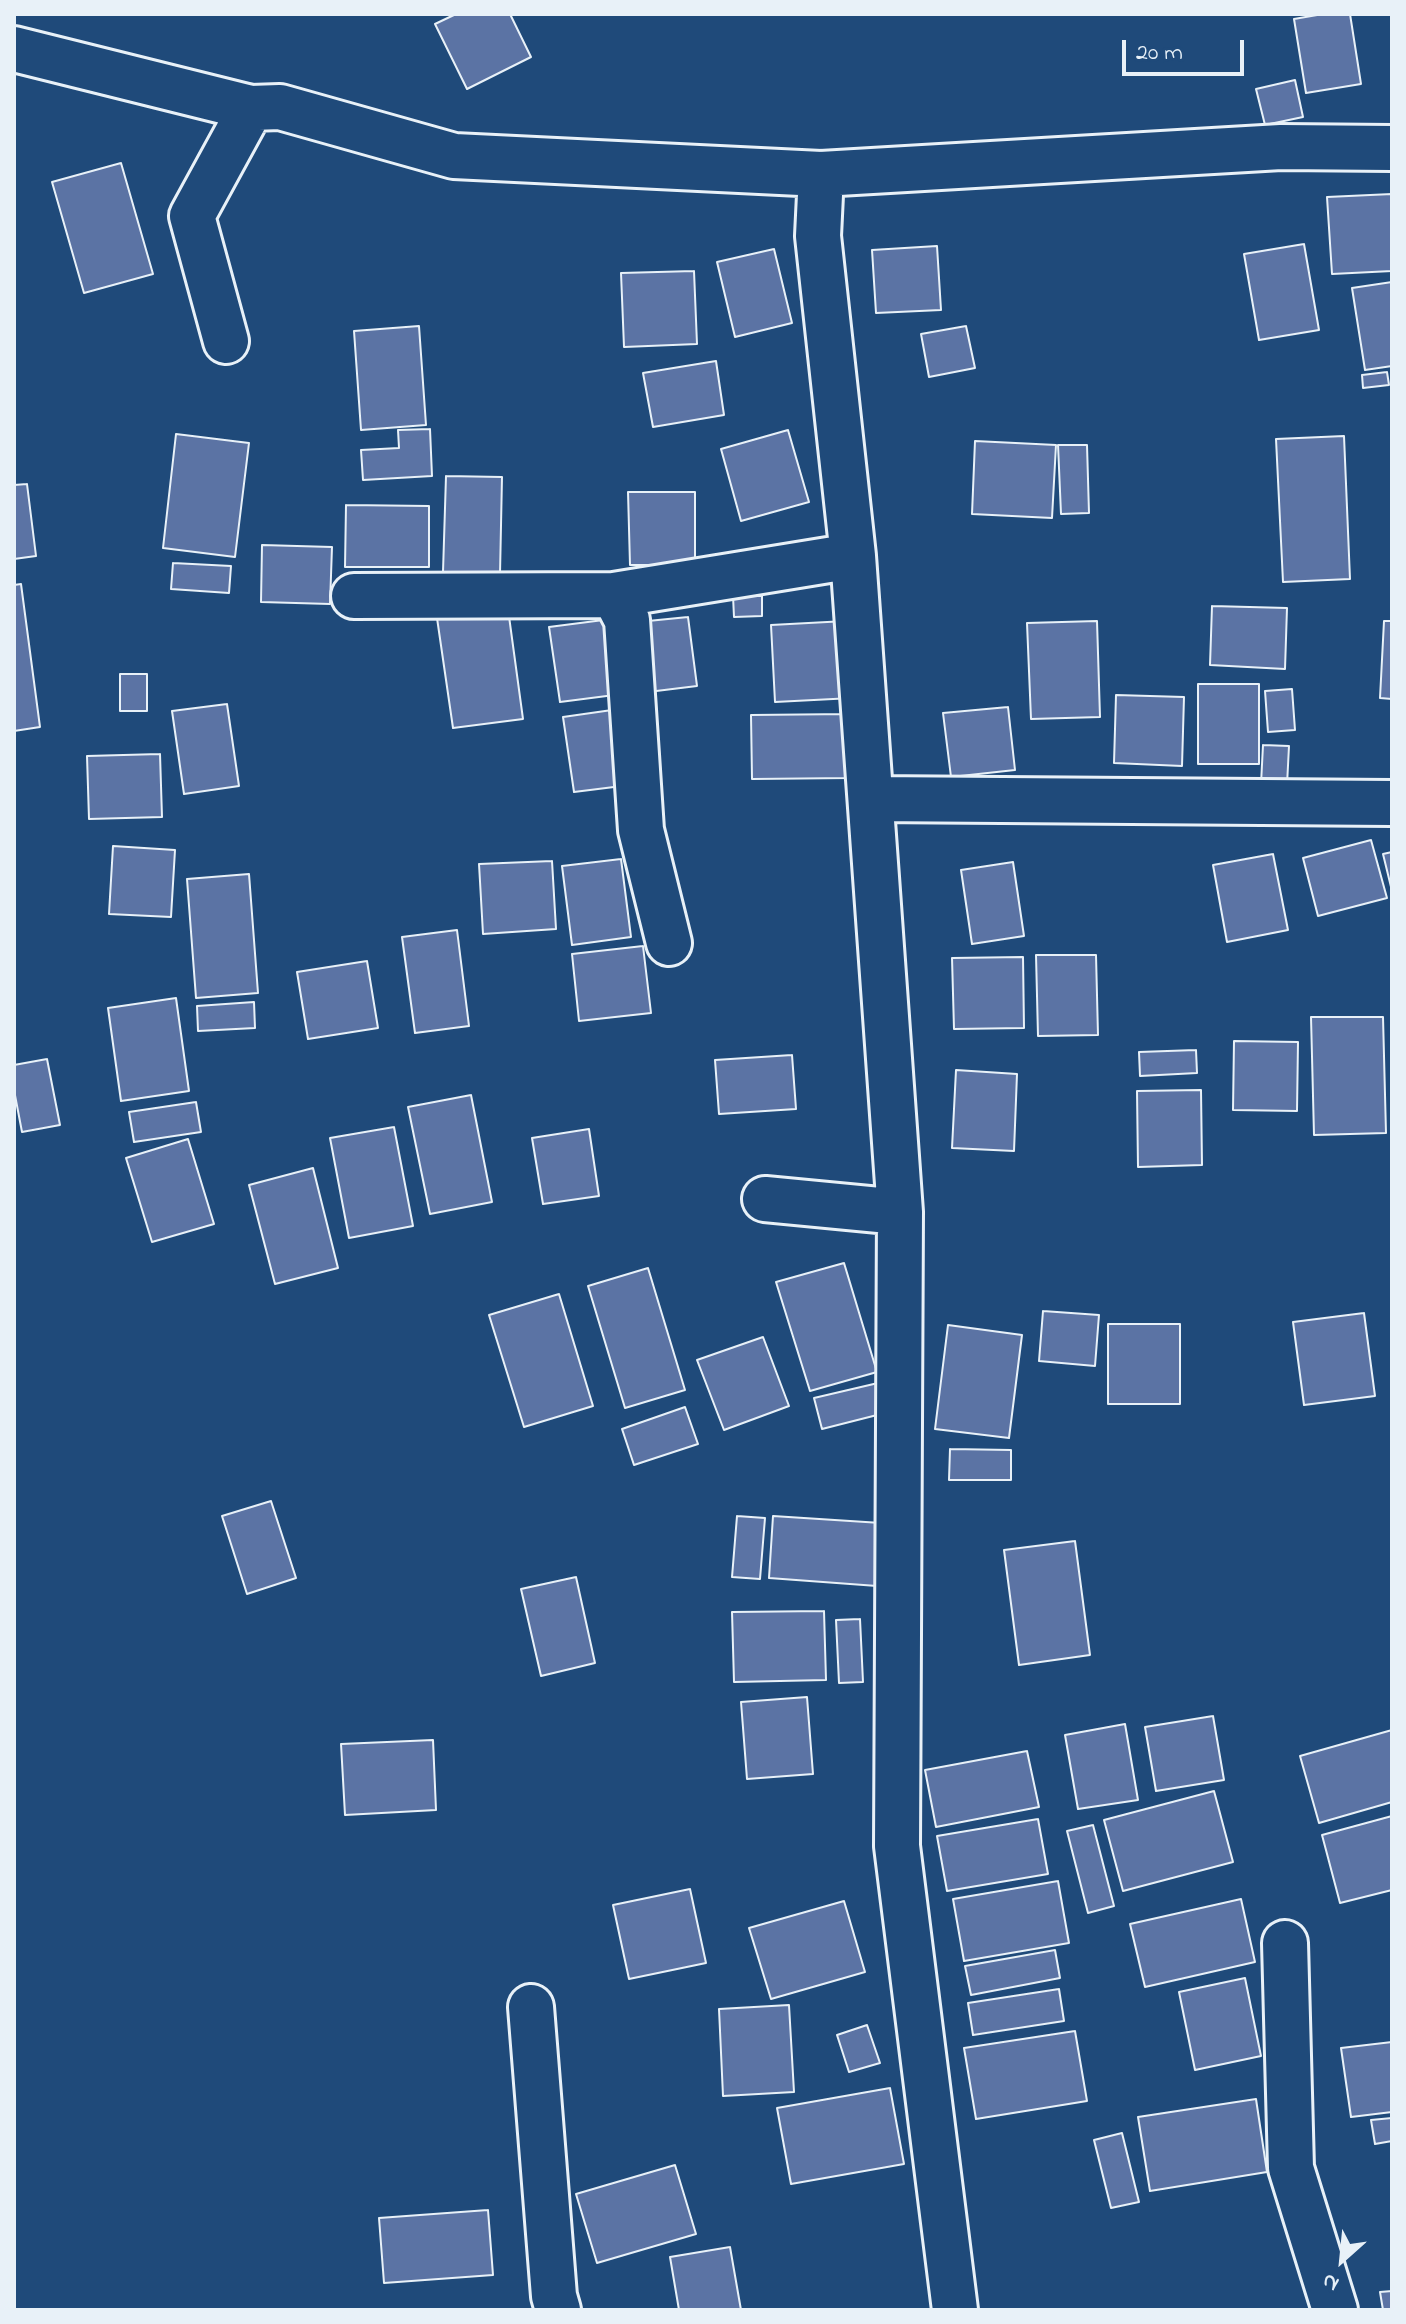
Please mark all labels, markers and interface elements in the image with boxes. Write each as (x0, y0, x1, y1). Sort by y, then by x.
scale bar (1126, 24, 1248, 74)
text: 20 m (1136, 36, 1183, 71)
north arrow (1302, 2220, 1382, 2300)
text: N (1317, 2264, 1345, 2299)

